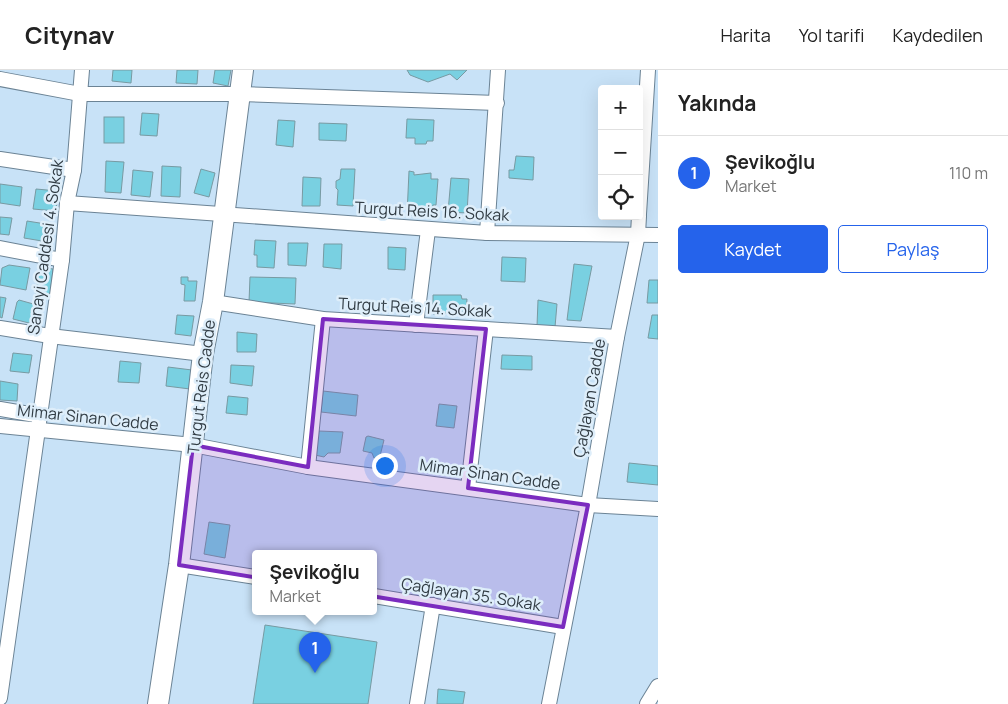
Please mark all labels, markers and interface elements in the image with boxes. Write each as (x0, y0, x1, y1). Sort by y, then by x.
text: Citynav (25, 18, 115, 51)
text: Harita (721, 23, 771, 47)
text: Yol tarifi (799, 23, 865, 47)
text: Kaydedilen (893, 23, 983, 47)
map controls (598, 85, 643, 220)
button: + (598, 85, 643, 130)
text: Yakında (678, 89, 756, 117)
button: − (598, 130, 643, 175)
text: Şevikoğlu (725, 149, 815, 175)
street label: Sanayi Caddesi 4. Sokak (22, 157, 68, 336)
text: 1 (690, 162, 698, 184)
text: 110 m (949, 162, 988, 184)
button: locate (598, 175, 643, 220)
text: Market (725, 175, 777, 197)
street label: Turgut Reis 16. Sokak (354, 196, 511, 226)
button: Kaydet (678, 225, 828, 273)
button: Paylaş (838, 225, 988, 273)
street label: Turgut Reis 14. Sokak (338, 292, 493, 322)
street label: Turgut Reis Cadde (182, 318, 220, 456)
street label: Çağlayan Cadde (568, 337, 610, 459)
street label: Mimar Sinan Cadde (16, 399, 160, 435)
your location (372, 453, 398, 479)
street label: Mimar Sinan Cadde (418, 453, 562, 495)
popup (252, 550, 377, 615)
text: Şevikoğlu (269, 559, 360, 585)
street label: Çağlayan 35. Sokak (400, 572, 543, 616)
text: Market (269, 585, 321, 607)
pin: 1 (299, 632, 331, 673)

